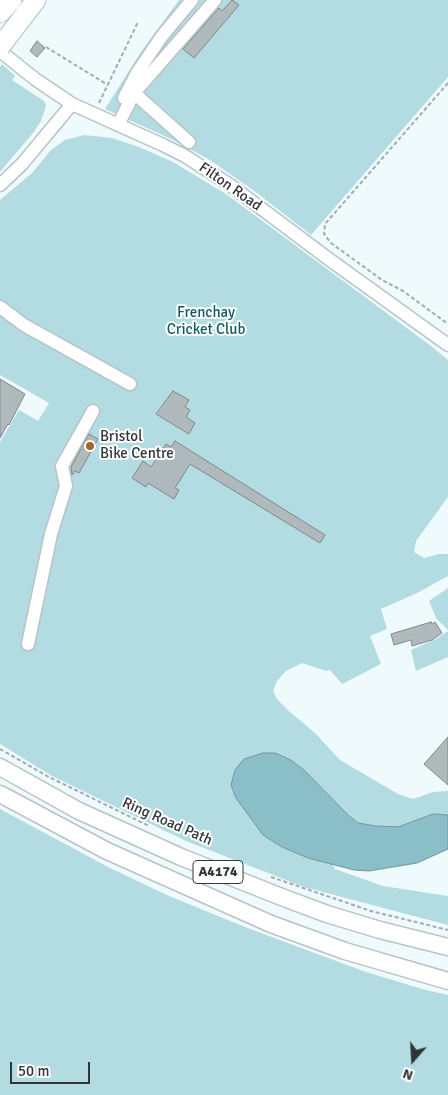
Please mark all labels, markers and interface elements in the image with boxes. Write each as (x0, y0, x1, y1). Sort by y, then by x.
street label: Filton Road (195, 159, 265, 215)
park label: Frenchay Cricket Club (167, 304, 245, 339)
place label: Bristol Bike Centre (100, 428, 174, 463)
marker: Bristol Bike Centre (84, 440, 96, 452)
street label: Ring Road Path (119, 794, 215, 850)
road number: A4174 (193, 860, 243, 884)
north arrow (388, 1035, 438, 1085)
scale bar (12, 1052, 92, 1084)
text: 50 m (18, 1062, 49, 1080)
text: N (401, 1065, 415, 1084)

